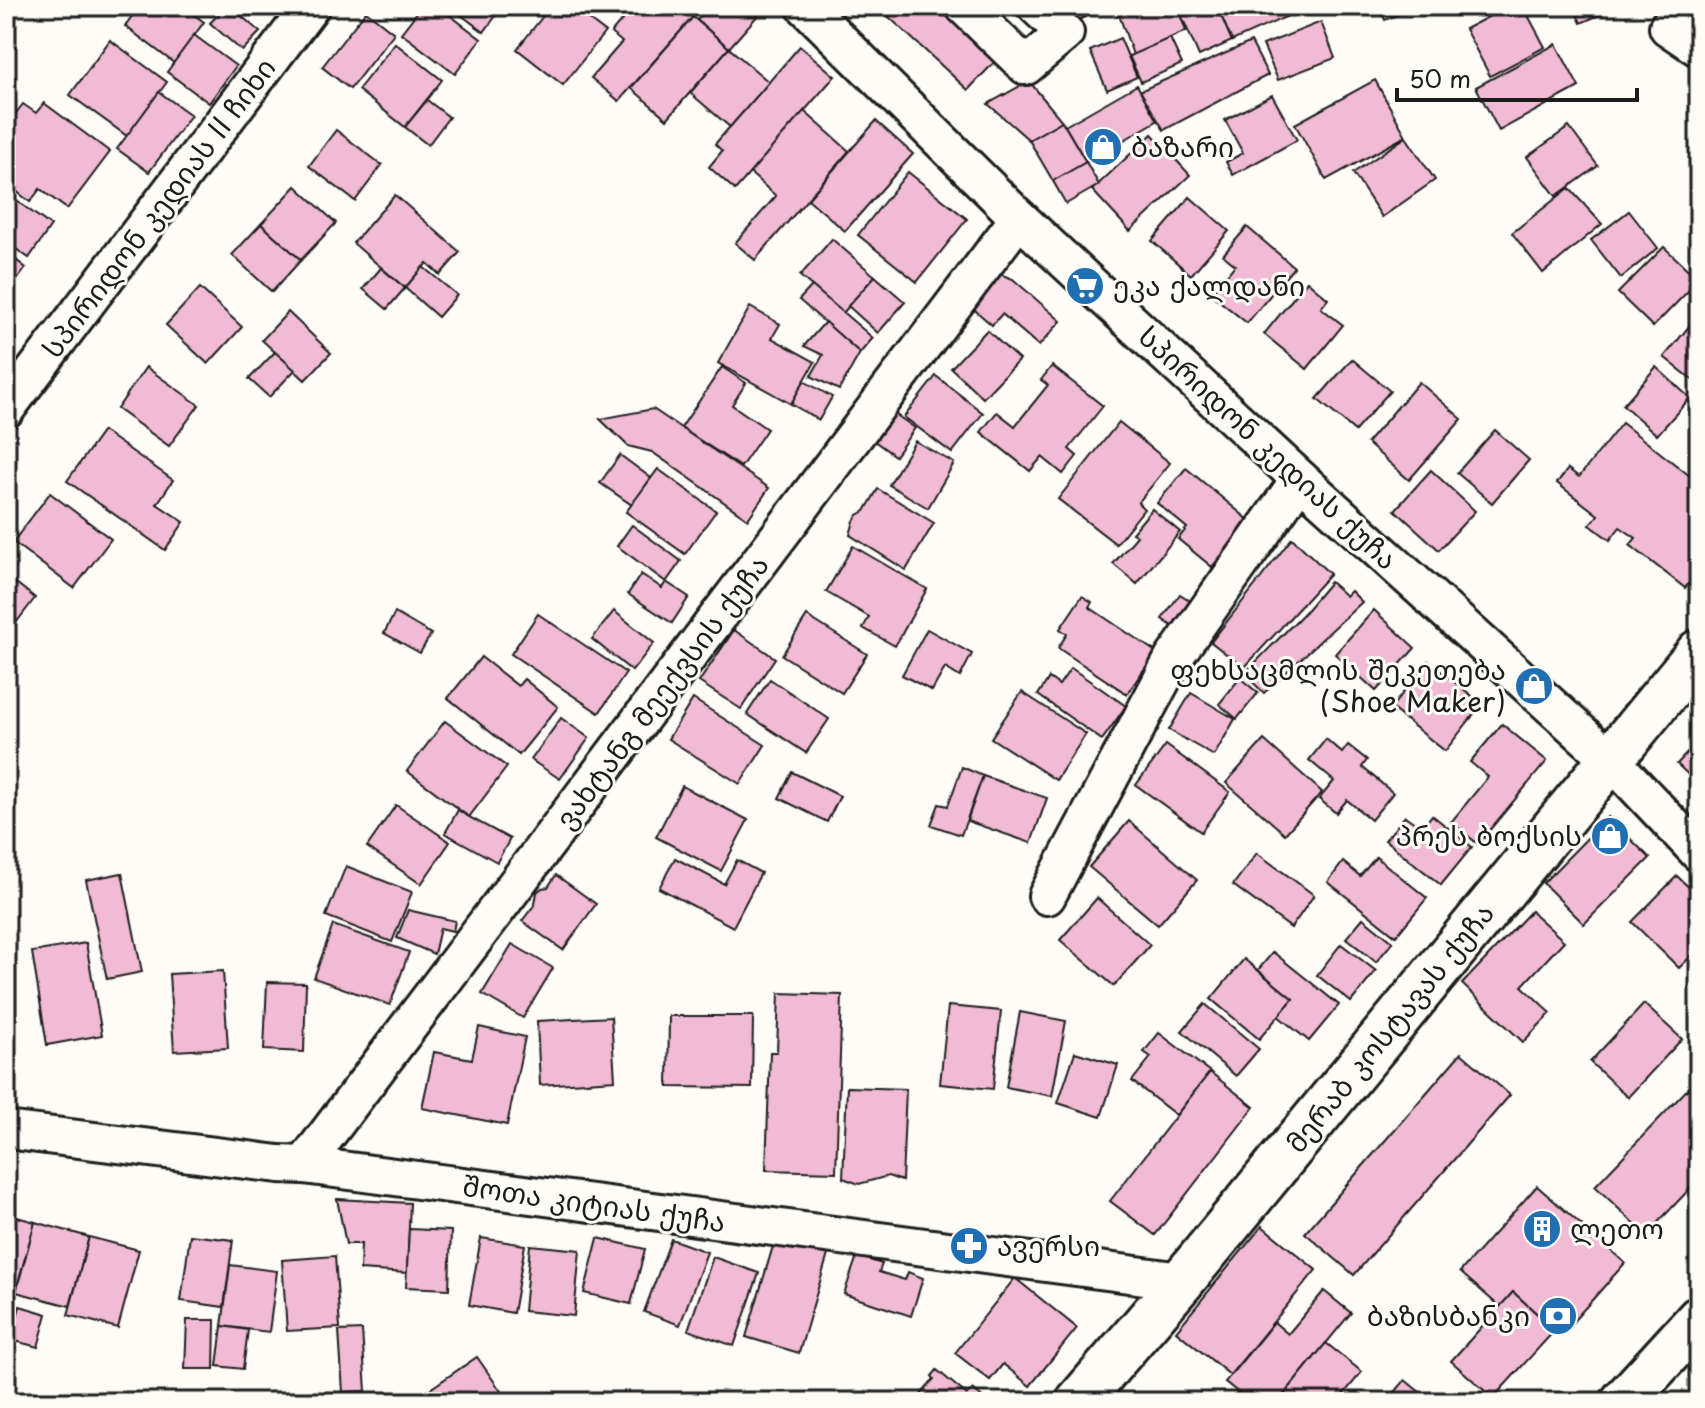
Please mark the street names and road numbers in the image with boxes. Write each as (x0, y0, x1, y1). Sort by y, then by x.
street label: სპირიდონ კედიას II ჩიხი (30, 48, 285, 366)
street label: სპირიდონ კედიას ქუჩა (1130, 315, 1408, 579)
street label: ვახტანგ მეექვსის ქუჩა (543, 545, 778, 837)
street label: მერაბ კოსტავას ქუჩა (1274, 893, 1503, 1161)
street label: შოთა კიტიას ქუჩა (460, 1163, 728, 1242)

